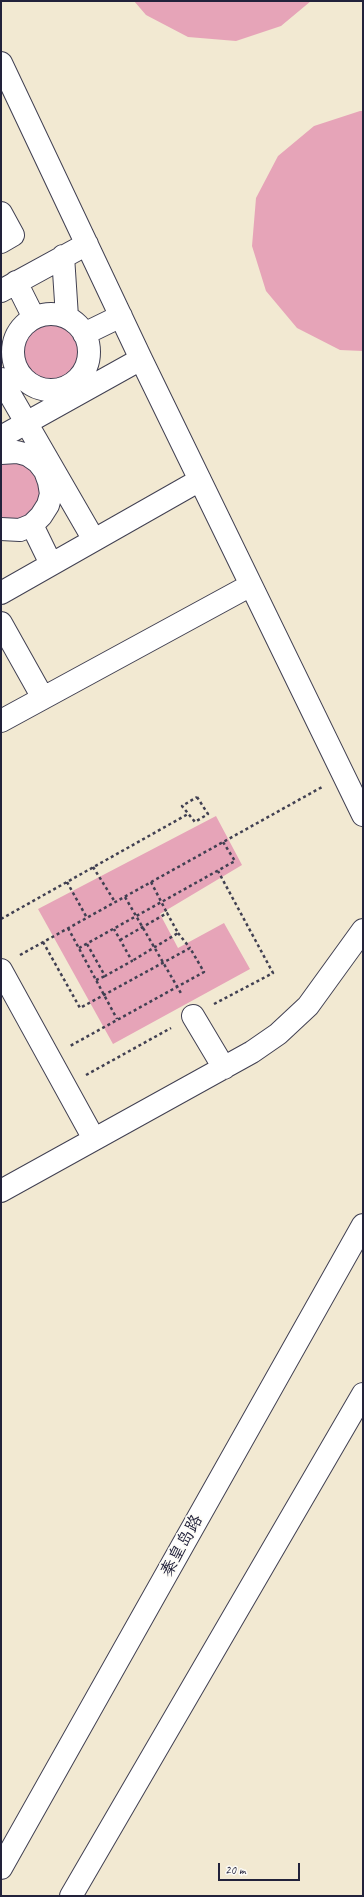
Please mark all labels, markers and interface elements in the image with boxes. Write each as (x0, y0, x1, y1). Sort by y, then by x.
street label: 秦皇岛路 (157, 1511, 207, 1581)
scale bar (220, 1855, 302, 1881)
text: 20 m (225, 1862, 245, 1878)

